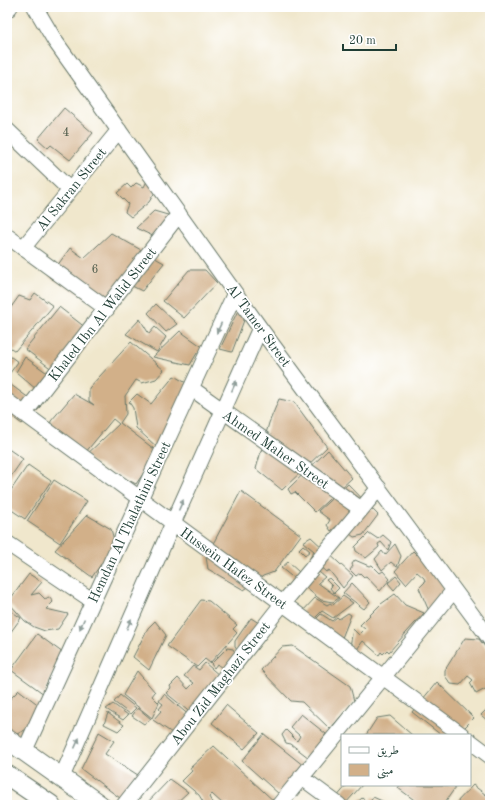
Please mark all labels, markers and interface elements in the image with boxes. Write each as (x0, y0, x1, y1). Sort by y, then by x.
scale bar (343, 26, 396, 52)
text: 20 m (349, 35, 376, 47)
house number: 4 (63, 127, 70, 139)
street label: Al Sakran Street (34, 145, 110, 234)
street label: Khaled Ibn Al Walid Street (46, 245, 159, 384)
house number: 6 (92, 264, 99, 276)
street label: Al Tamer Street (223, 281, 293, 370)
one-way arrow (216, 323, 222, 334)
one-way arrow (231, 380, 238, 392)
street label: Ahmed Maher Street (220, 408, 331, 492)
street label: Hemdan Al Thalathini Street (86, 439, 174, 605)
one-way arrow (178, 499, 184, 510)
street label: Hussein Hafez Street (177, 525, 290, 612)
one-way arrow (126, 618, 132, 629)
one-way arrow (79, 619, 85, 630)
street label: Abou Zid Maghazi Street (168, 619, 273, 748)
legend (341, 734, 471, 786)
one-way arrow (74, 737, 80, 748)
text: طريق (377, 745, 399, 758)
text: مبنى (377, 765, 393, 779)

